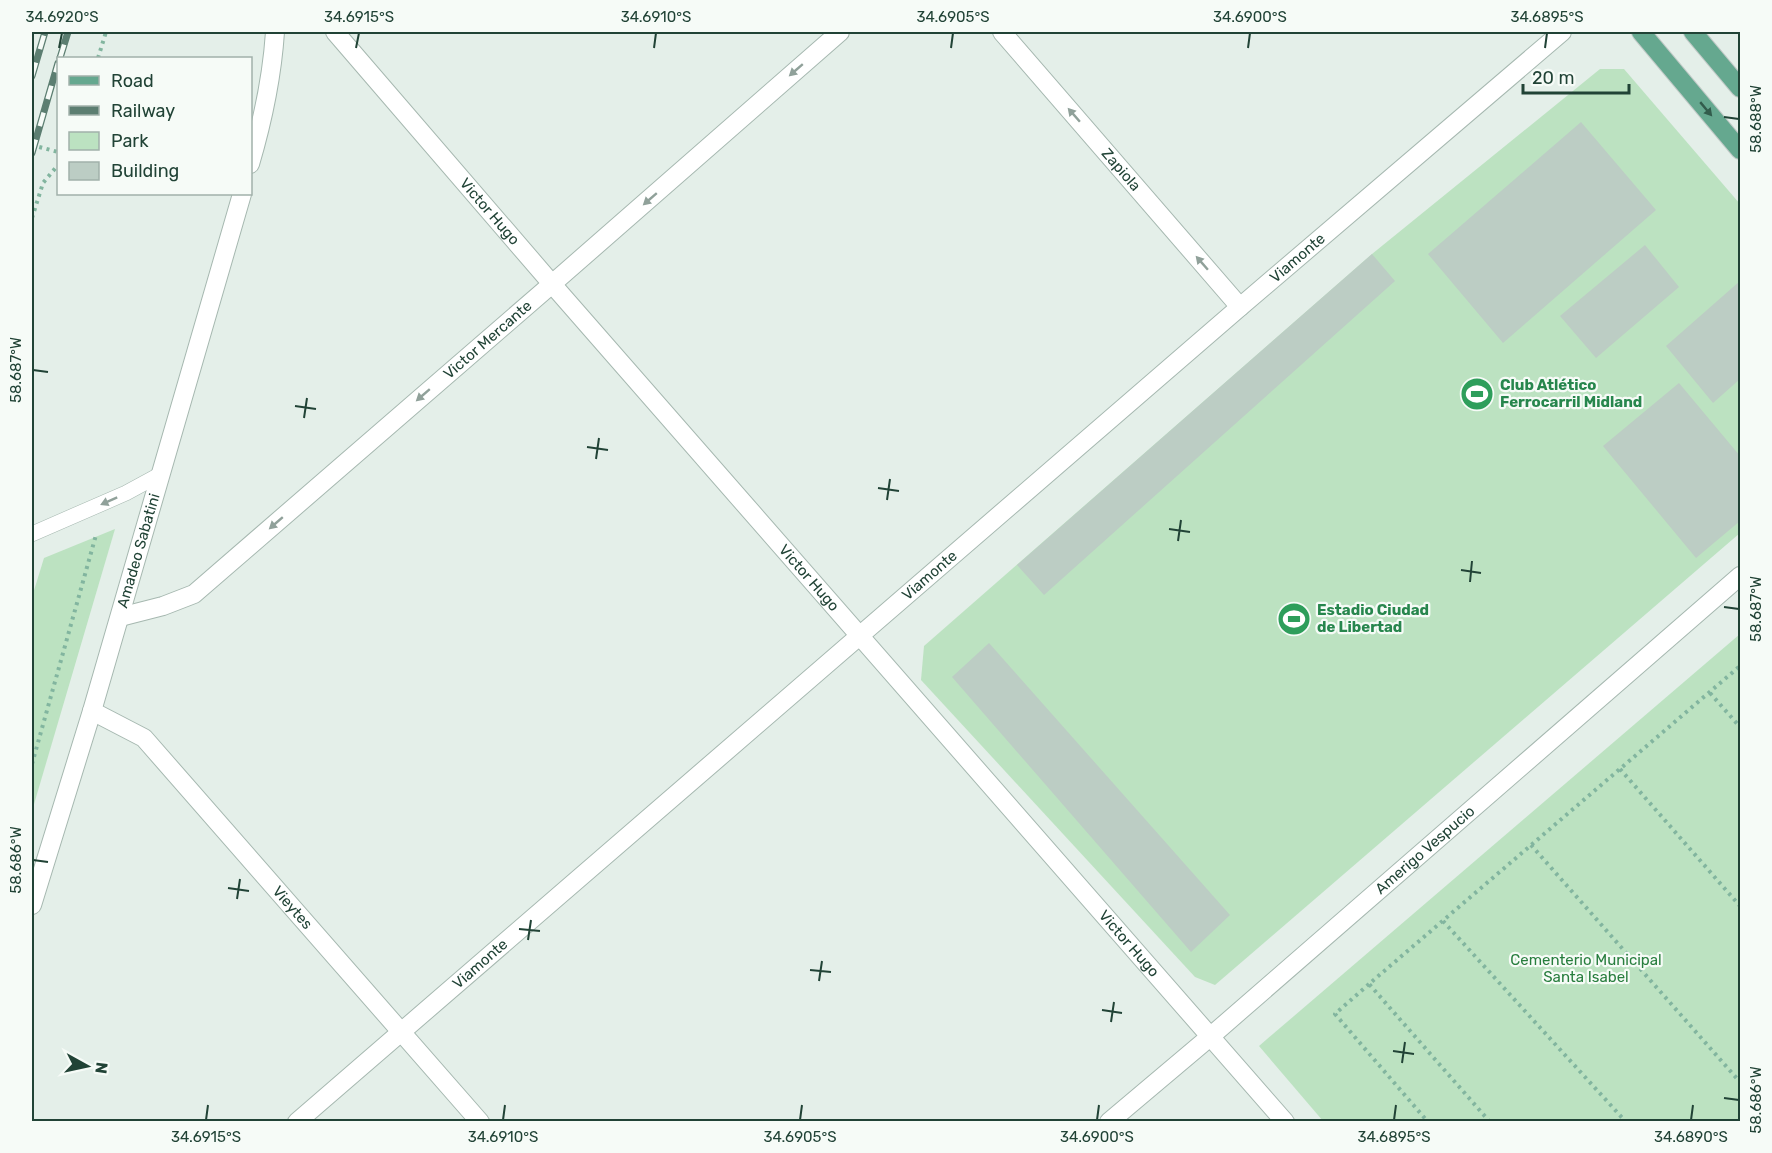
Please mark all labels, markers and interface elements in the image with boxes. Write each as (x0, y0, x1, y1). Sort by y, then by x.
text: 34.6920°S (25, 8, 99, 26)
text: 34.6915°S (324, 8, 394, 26)
text: 34.6910°S (621, 8, 691, 26)
text: 34.6905°S (916, 8, 990, 26)
text: 34.6900°S (1213, 8, 1287, 26)
text: 34.6895°S (1510, 8, 1584, 26)
legend (57, 57, 252, 195)
scale bar (1523, 57, 1630, 95)
one-way arrow (789, 63, 804, 77)
text: 20 m (1532, 67, 1574, 89)
text: Road (111, 70, 154, 92)
text: 58.688°W (1747, 85, 1765, 153)
text: Railway (111, 100, 175, 122)
one-way arrow (1699, 101, 1712, 117)
one-way arrow (1067, 108, 1081, 123)
text: Park (111, 130, 149, 152)
street label: Zapiola (1098, 145, 1144, 195)
text: Building (111, 160, 179, 182)
street label: Victor Hugo (456, 174, 523, 249)
one-way arrow (643, 192, 658, 205)
street label: Viamonte (1266, 229, 1329, 286)
one-way arrow (1196, 256, 1209, 271)
street label: Victor Mercante (440, 297, 535, 383)
text: 58.687°W (7, 337, 25, 403)
sports icon: Club Atlético Ferrocarril Midland (1459, 376, 1495, 412)
place label: Club Atlético Ferrocarril Midland (1500, 376, 1642, 411)
one-way arrow (415, 389, 431, 402)
street label: Amadeo Sabatini (113, 491, 164, 610)
one-way arrow (100, 496, 118, 506)
one-way arrow (269, 516, 284, 529)
street label: Victor Hugo (775, 541, 843, 615)
street label: Viamonte (898, 547, 961, 604)
text: 58.687°W (1747, 576, 1765, 642)
sports icon: Estadio Ciudad de Libertad (1276, 601, 1312, 637)
place label: Estadio Ciudad de Libertad (1317, 601, 1429, 636)
street label: Amerigo Vespucio (1372, 802, 1478, 898)
text: 58.686°W (7, 826, 25, 894)
street label: Vieytes (269, 882, 316, 933)
street label: Victor Hugo (1095, 907, 1163, 981)
street label: Viamonte (449, 935, 511, 992)
park label: Cementerio Municipal Santa Isabel (1510, 951, 1662, 986)
north arrow (57, 1036, 117, 1096)
text: N (91, 1061, 112, 1075)
text: 58.686°W (1747, 1066, 1765, 1134)
text: 34.6915°S (171, 1128, 241, 1146)
text: 34.6910°S (468, 1128, 538, 1146)
text: 34.6905°S (763, 1128, 837, 1146)
text: 34.6900°S (1060, 1128, 1134, 1146)
text: 34.6895°S (1357, 1128, 1431, 1146)
text: 34.6890°S (1654, 1128, 1728, 1146)

